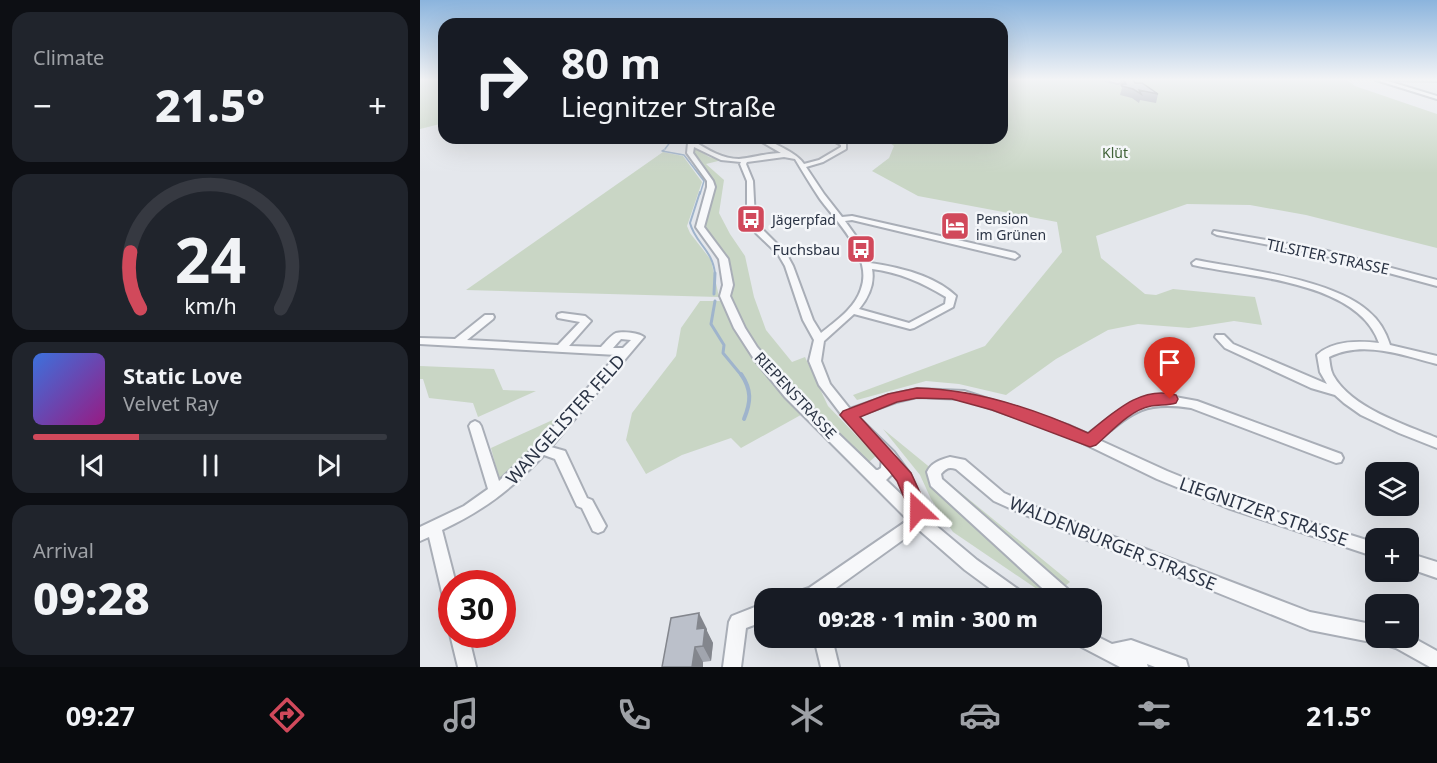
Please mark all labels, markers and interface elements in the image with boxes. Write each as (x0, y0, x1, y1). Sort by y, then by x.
text: 80 m (561, 34, 661, 91)
icon: right (462, 42, 540, 120)
text: Climate (33, 44, 104, 71)
text: 21.5° (155, 74, 265, 135)
text: − (33, 83, 52, 128)
text: + (368, 83, 387, 128)
text: Liegnitzer Straße (561, 88, 776, 125)
park label: Klüt (1102, 143, 1128, 162)
bus stop icon: Jägerpfad (735, 203, 767, 235)
place label: Pension im Grünen (976, 209, 1046, 244)
place label: Jägerpfad (770, 210, 836, 229)
hotel icon: Pension im Grünen (939, 210, 971, 242)
text: 24 (174, 217, 246, 302)
bus stop icon: Fuchsbau (845, 233, 877, 265)
street label: TILSITER STRASSE (1265, 233, 1391, 279)
place label: Fuchsbau (772, 239, 840, 259)
text: km/h (184, 292, 236, 321)
pin (1144, 337, 1195, 399)
icon: arrive (1153, 346, 1186, 379)
street label: RIEPENSTRASSE (751, 347, 841, 443)
street label: WANGELISTER FELD (500, 349, 630, 489)
text: Static Love (123, 360, 242, 390)
text: Velvet Ray (123, 390, 219, 417)
icon: previous (76, 449, 109, 482)
icon: pause (194, 449, 227, 482)
icon: next (312, 449, 345, 482)
map controls (1365, 462, 1419, 648)
button: layers (1365, 462, 1419, 516)
street label: LIEGNITZER STRASSE (1176, 471, 1352, 551)
position arrow (886, 478, 950, 542)
street label: WALDENBURGER STRASSE (1006, 490, 1220, 596)
button: + (1365, 528, 1419, 582)
text: Arrival (33, 537, 94, 564)
text: 09:28 (33, 567, 150, 628)
speed limit sign: 30 (438, 570, 516, 648)
button: − (1365, 594, 1419, 648)
text: 09:28 · 1 min · 300 m (818, 603, 1038, 633)
icon: directions (266, 694, 308, 736)
icon: music (440, 694, 482, 736)
icon: phone (613, 694, 655, 736)
icon: climate (786, 694, 828, 736)
icon: car (959, 694, 1001, 736)
icon: filters (1133, 694, 1175, 736)
text: 09:27 (66, 697, 135, 734)
text: 21.5° (1306, 697, 1371, 734)

